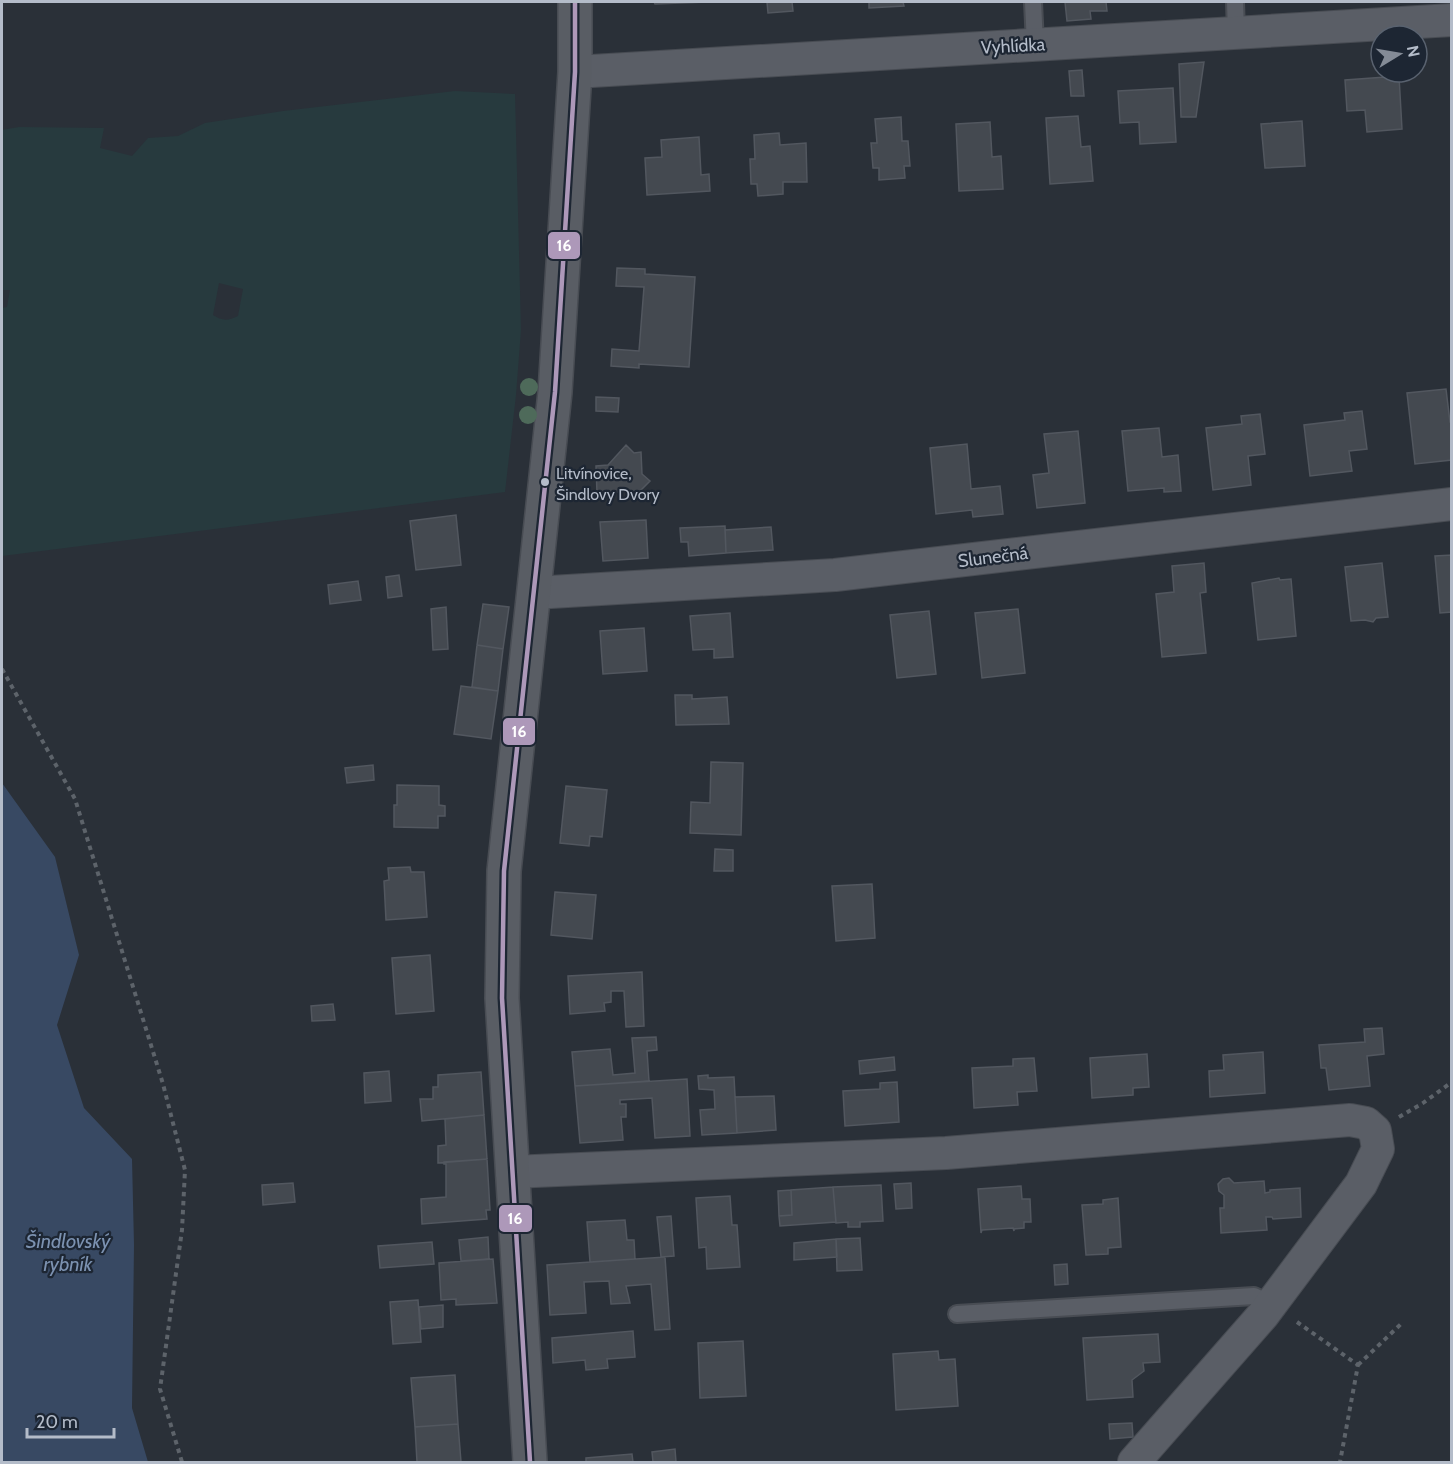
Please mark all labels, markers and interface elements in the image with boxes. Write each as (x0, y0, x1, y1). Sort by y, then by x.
north arrow (1369, 24, 1429, 84)
street label: Vyhlídka (980, 33, 1046, 59)
text: N (1403, 44, 1424, 59)
line badge: 16 (547, 231, 581, 260)
text: 16 (557, 236, 571, 255)
place label: Litvínovice, Šindlovy Dvory (556, 464, 660, 504)
marker: Litvínovice, Šindlovy Dvory (539, 476, 551, 488)
street label: Slunečná (957, 542, 1030, 572)
line badge: 16 (502, 717, 536, 746)
text: 16 (512, 722, 526, 741)
line badge: 16 (498, 1204, 533, 1233)
text: 16 (508, 1209, 522, 1228)
water label: Šindlovský rybník (26, 1229, 111, 1276)
scale bar (27, 1401, 114, 1439)
text: 20 m (36, 1411, 78, 1433)

